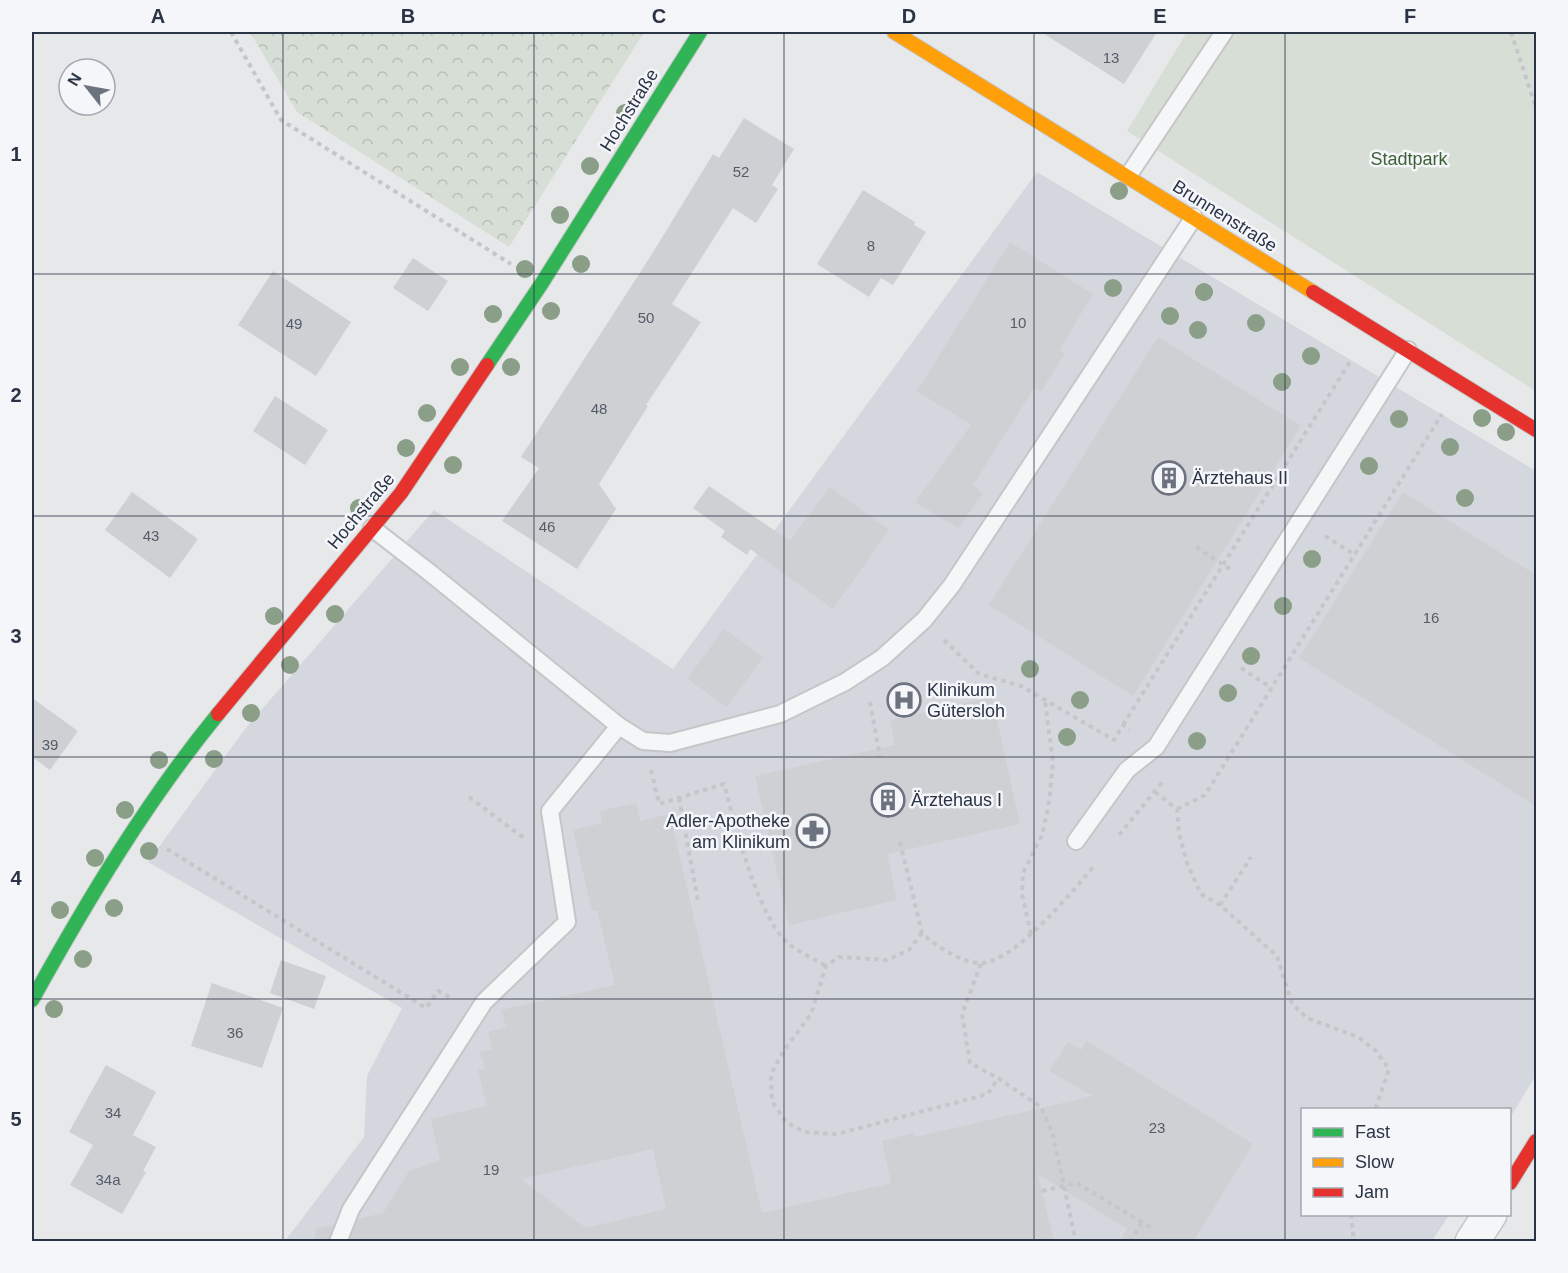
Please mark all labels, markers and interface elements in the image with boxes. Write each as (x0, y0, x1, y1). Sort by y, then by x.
text: A (151, 5, 165, 27)
text: B (401, 5, 415, 27)
text: C (652, 5, 666, 27)
text: D (902, 5, 916, 27)
text: E (1153, 5, 1167, 27)
text: F (1404, 5, 1416, 27)
house number: 13 (1103, 49, 1119, 66)
north arrow (57, 57, 117, 117)
street label: Hochstraße (596, 65, 662, 155)
text: N (64, 70, 85, 89)
text: 1 (10, 143, 22, 165)
park label: Stadtpark (1370, 149, 1449, 169)
house number: 52 (733, 163, 749, 180)
street label: Brunnenstraße (1169, 176, 1281, 256)
house number: 8 (867, 237, 875, 254)
house number: 50 (638, 309, 654, 326)
house number: 10 (1010, 314, 1026, 331)
house number: 49 (286, 315, 302, 332)
text: 2 (10, 384, 22, 406)
house number: 48 (591, 400, 607, 417)
building icon: Ärztehaus II (1151, 460, 1187, 496)
place label: Ärztehaus II (1192, 468, 1288, 488)
street label: Hochstraße (323, 469, 399, 553)
house number: 46 (539, 518, 555, 535)
house number: 43 (143, 527, 159, 544)
house number: 16 (1423, 609, 1439, 626)
text: 3 (10, 625, 22, 647)
place label: Klinikum Gütersloh (927, 680, 1005, 721)
hospital icon: Klinikum Gütersloh (886, 682, 922, 718)
house number: 39 (42, 736, 58, 753)
building icon: Ärztehaus I (870, 782, 906, 818)
place label: Ärztehaus I (911, 790, 1002, 810)
place label: Adler-Apotheke am Klinikum (666, 811, 790, 852)
pharmacy icon: Adler-Apotheke am Klinikum (795, 813, 831, 849)
text: 4 (10, 867, 22, 889)
house number: 36 (227, 1024, 243, 1041)
house number: 34 (105, 1104, 121, 1121)
text: 5 (10, 1108, 22, 1130)
legend (1301, 1108, 1511, 1216)
house number: 23 (1149, 1119, 1165, 1136)
text: Fast (1355, 1122, 1390, 1142)
text: Slow (1355, 1152, 1395, 1172)
house number: 19 (483, 1161, 499, 1178)
house number: 34a (95, 1171, 121, 1188)
text: Jam (1355, 1182, 1389, 1202)

